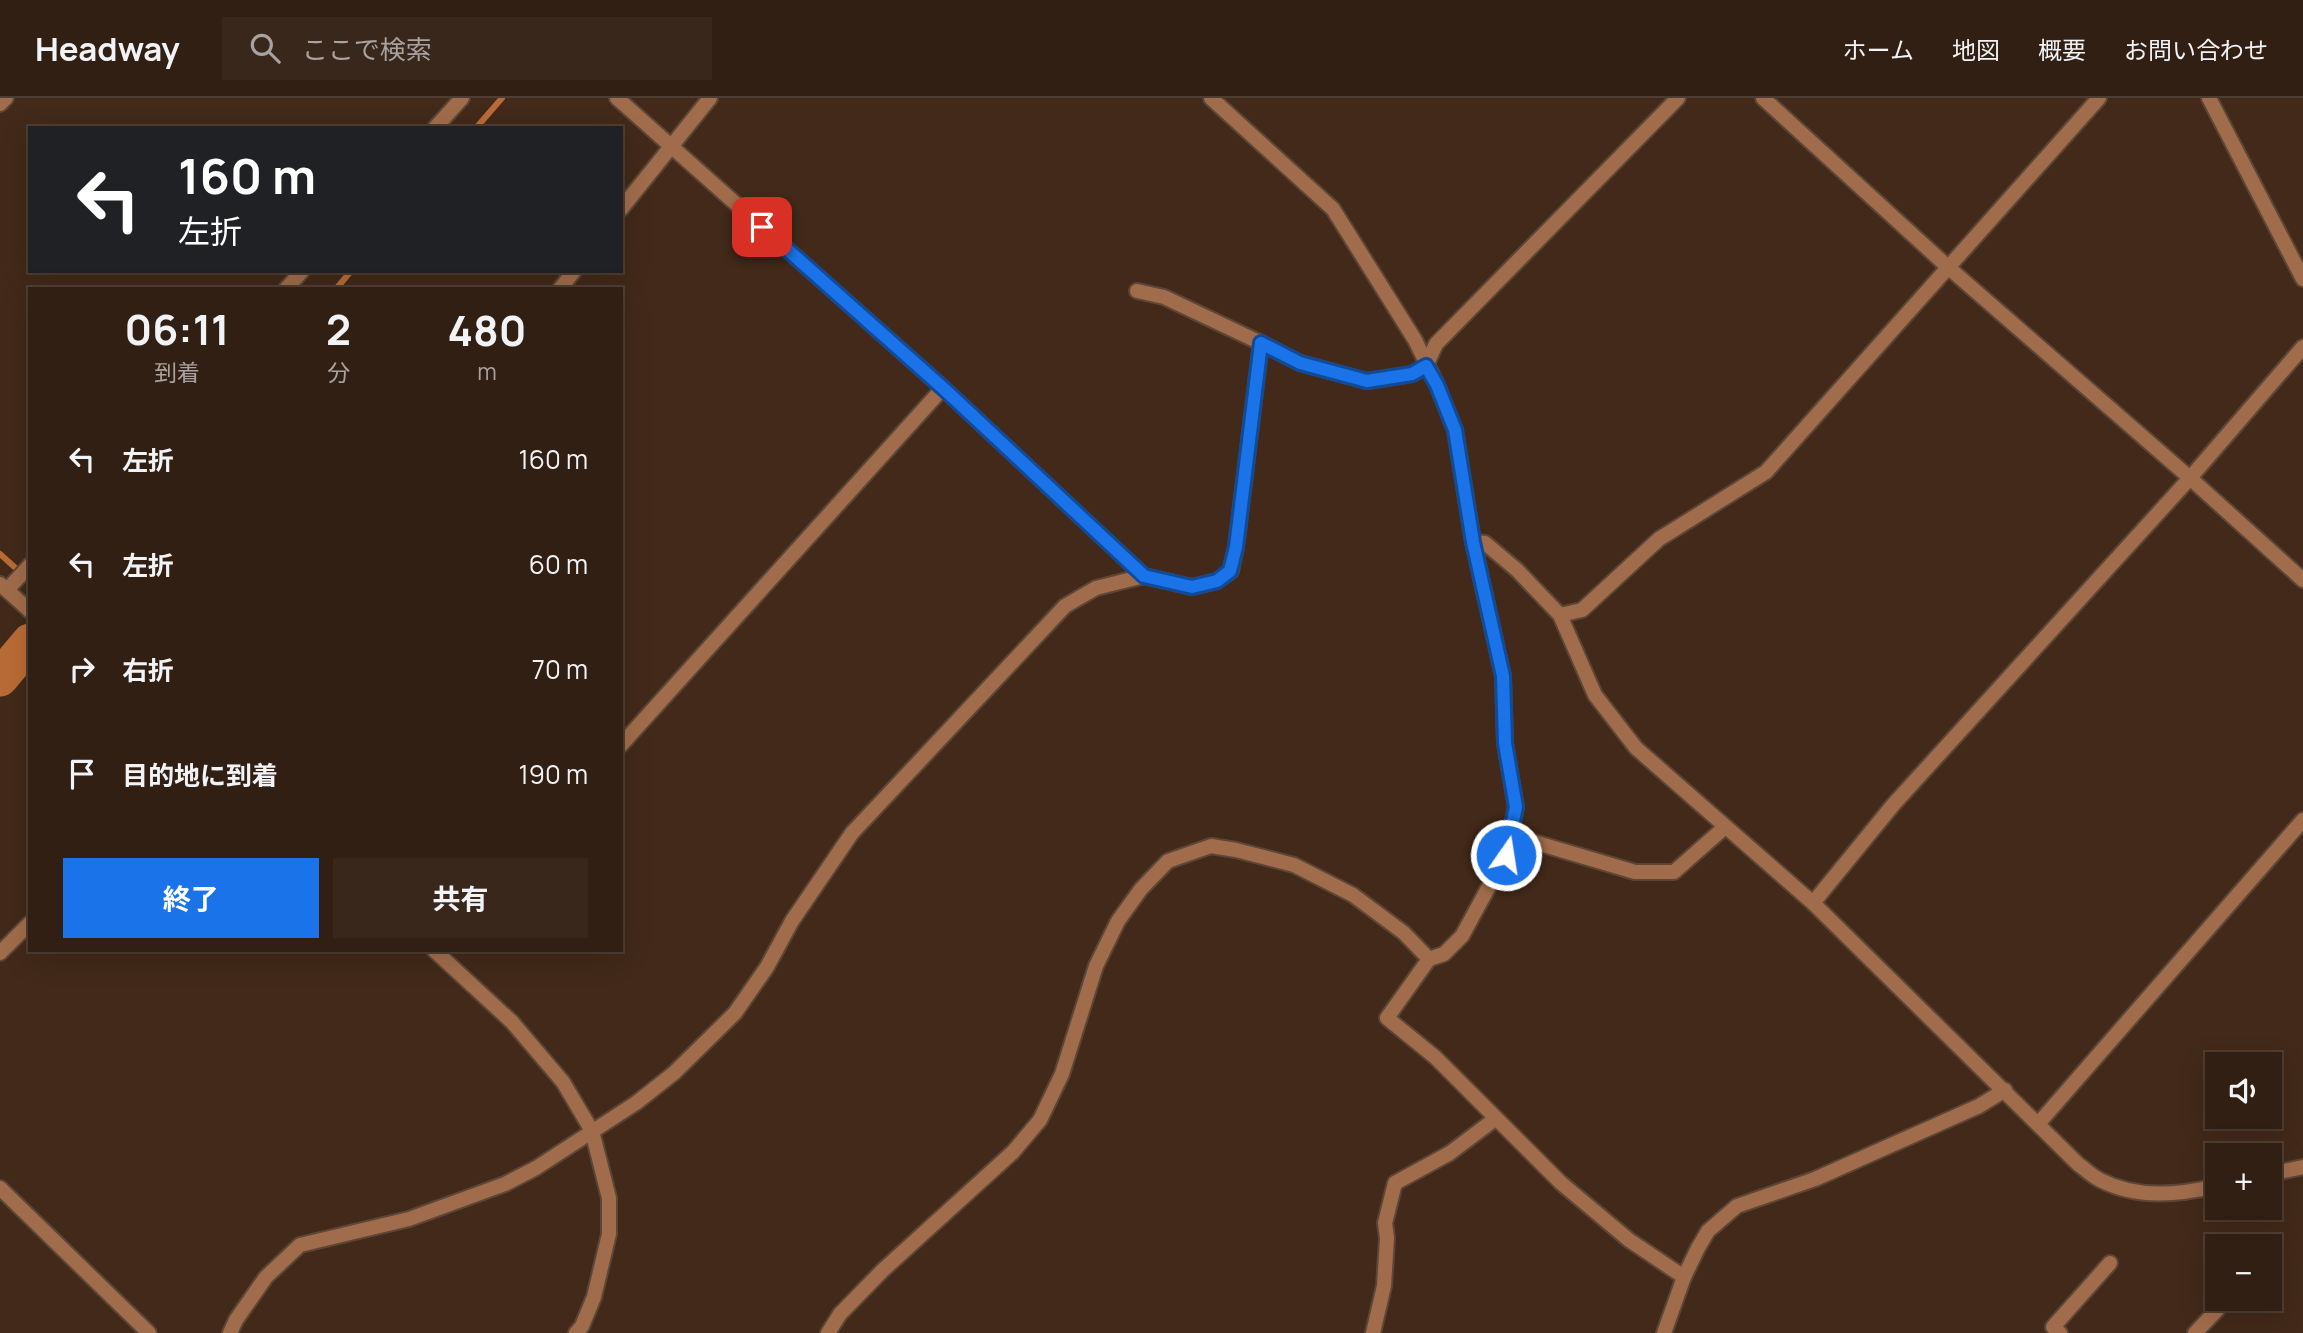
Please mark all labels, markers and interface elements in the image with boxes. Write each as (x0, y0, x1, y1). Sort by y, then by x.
search box (222, 17, 712, 80)
text: Headway (35, 26, 180, 71)
icon: search (246, 29, 284, 67)
text: ここで検索 (302, 31, 432, 67)
text: ホーム (1843, 33, 1914, 66)
text: 地図 (1952, 33, 2000, 66)
text: 概要 (2038, 33, 2086, 66)
text: お問い合わせ (2124, 33, 2268, 66)
text: 160 m (178, 142, 316, 209)
icon: left (63, 154, 154, 245)
pin (732, 197, 792, 257)
icon: arrive (743, 208, 781, 246)
text: 左折 (178, 209, 242, 253)
text: 06:11 (125, 300, 229, 358)
text: 2 (326, 300, 351, 358)
text: 480 (448, 301, 526, 359)
text: m (477, 355, 497, 387)
text: 到着 (154, 356, 200, 388)
text: 分 (327, 356, 350, 388)
icon: left (63, 440, 101, 478)
text: 160 m (519, 441, 588, 477)
text: 左折 (122, 442, 174, 478)
icon: left (63, 545, 101, 583)
text: 60 m (529, 546, 588, 582)
text: 左折 (122, 547, 174, 583)
icon: right (63, 650, 101, 688)
text: 70 m (532, 651, 588, 687)
text: 右折 (122, 652, 174, 688)
icon: arrive (63, 755, 101, 793)
text: 190 m (519, 756, 588, 792)
text: 目的地に到着 (122, 757, 278, 793)
position arrow (1469, 818, 1543, 892)
button: 終了 (63, 858, 319, 938)
button: 共有 (333, 858, 588, 938)
map controls (2205, 1052, 2282, 1311)
button: sound (2205, 1052, 2282, 1129)
button: + (2205, 1143, 2282, 1220)
button: − (2205, 1234, 2282, 1311)

